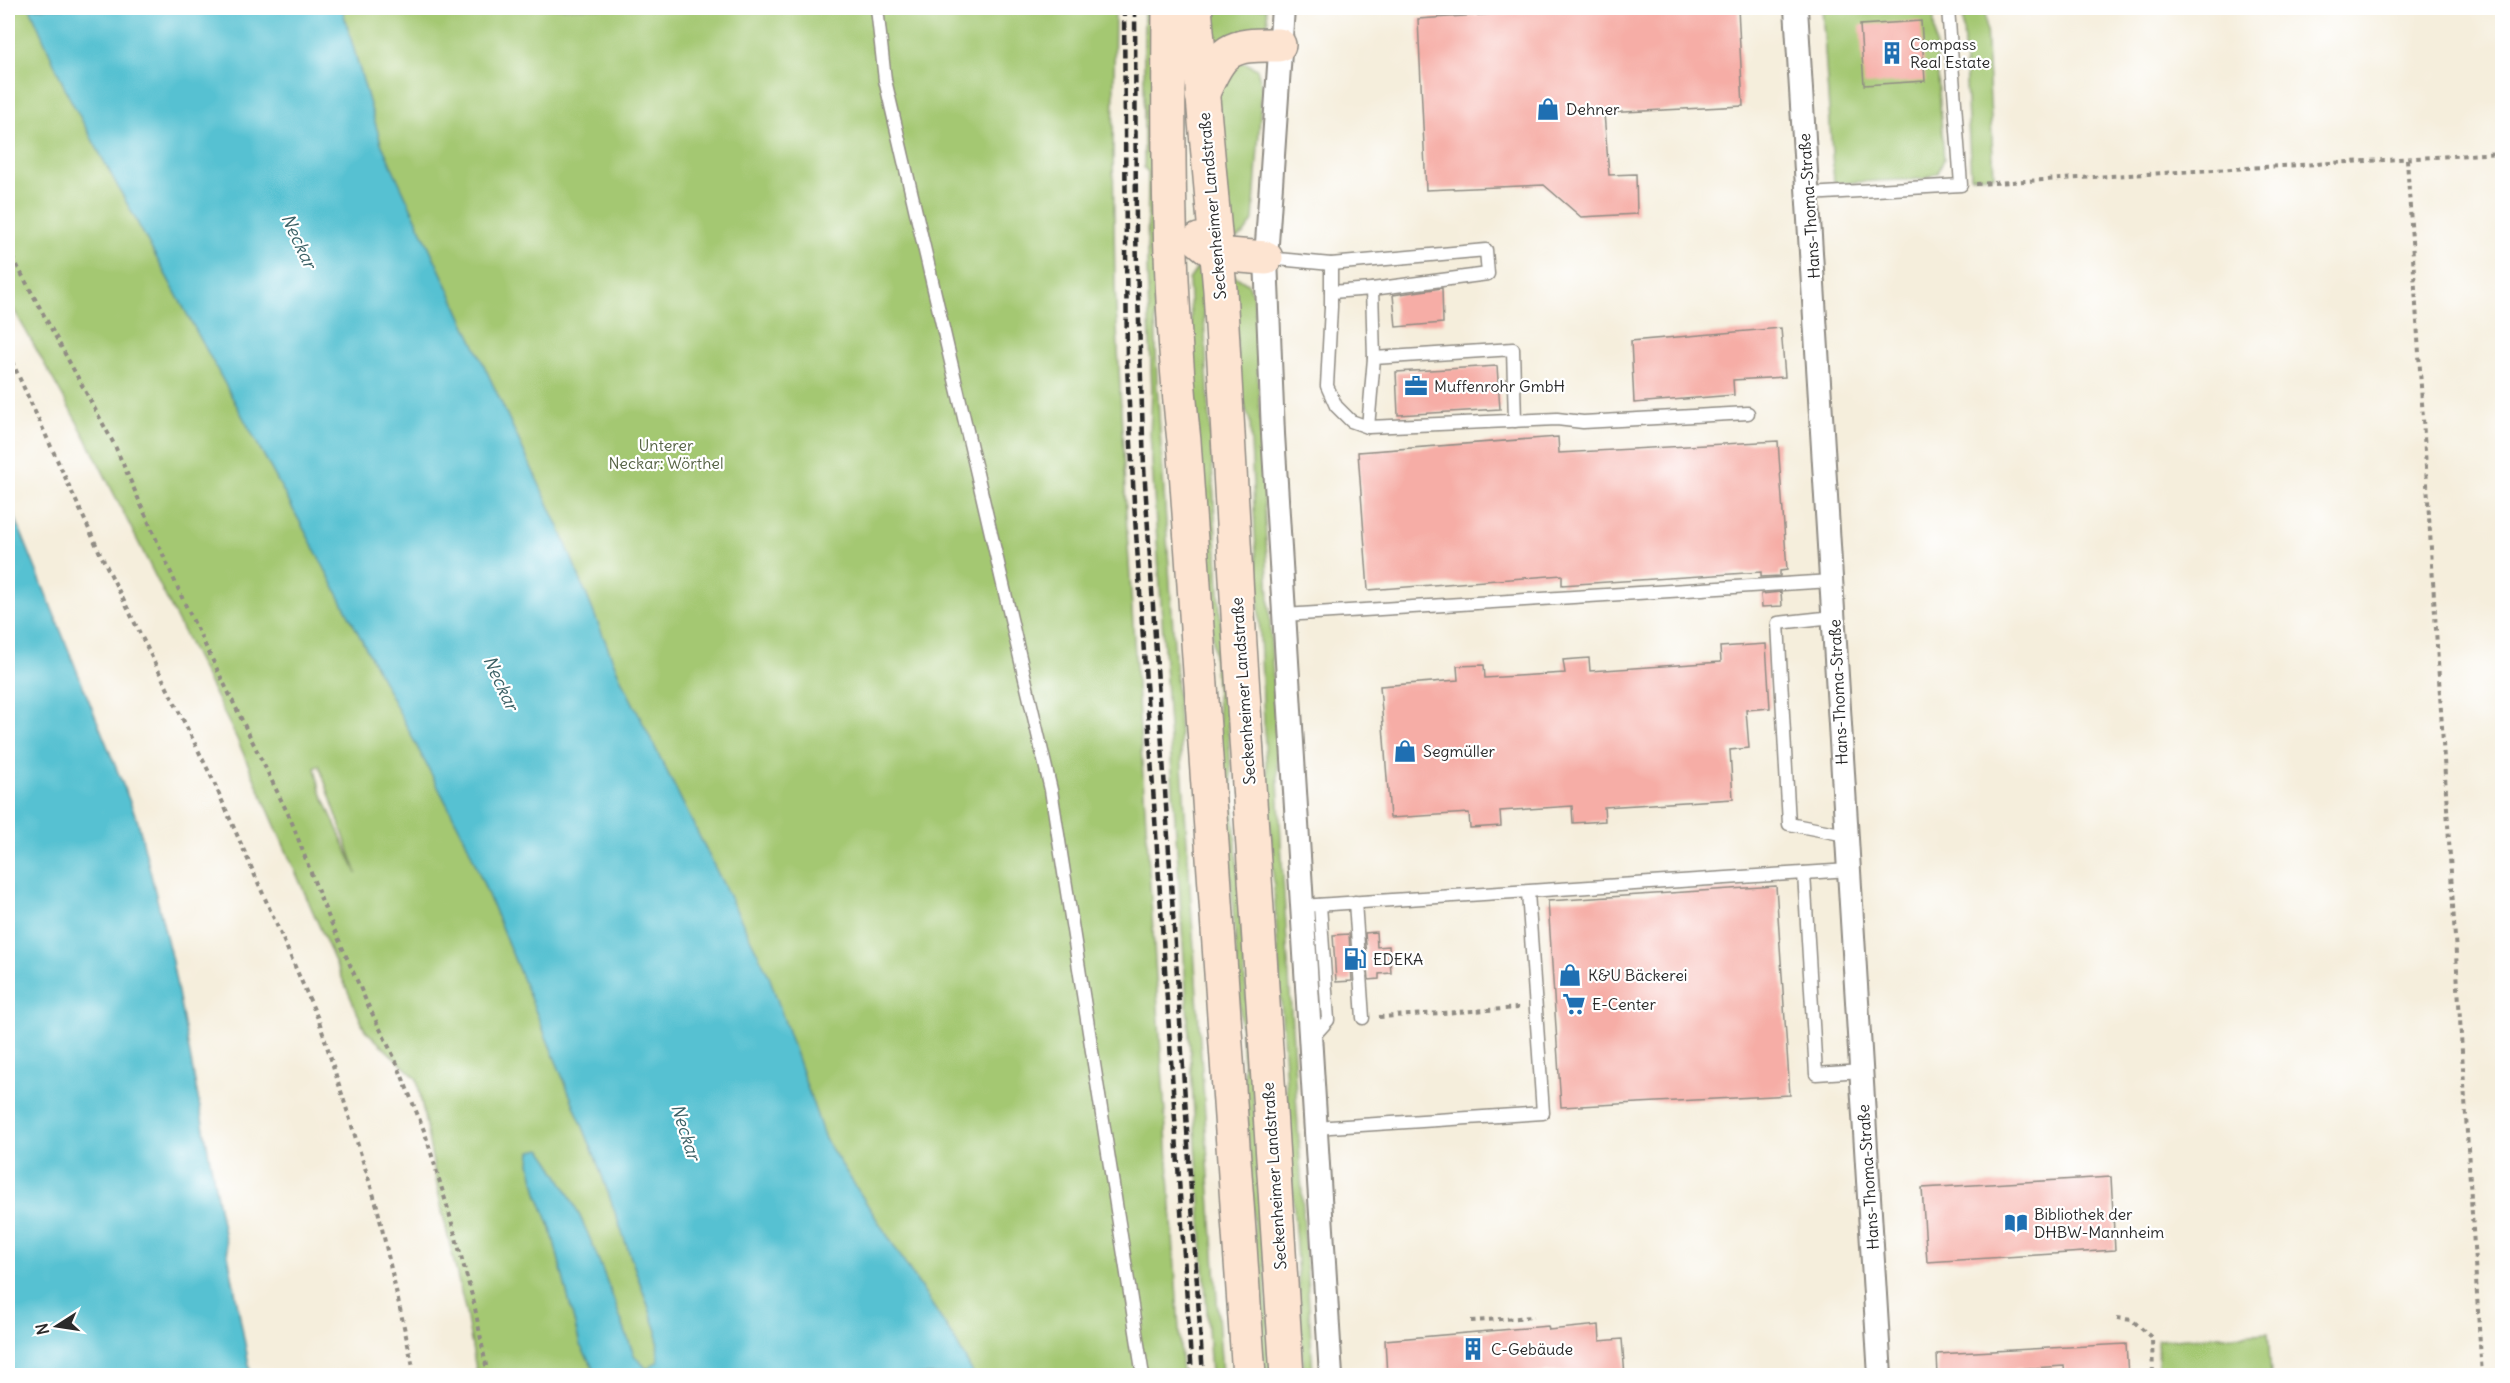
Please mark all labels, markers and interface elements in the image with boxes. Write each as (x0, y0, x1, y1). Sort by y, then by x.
place label: Compass Real Estate (1910, 34, 1990, 72)
building icon: Compass Real Estate (1879, 40, 1905, 66)
shop icon: Dehner (1535, 96, 1561, 122)
place label: Dehner (1566, 99, 1620, 119)
street label: Seckenheimer Landstraße (1194, 112, 1230, 300)
street label: Hans-Thoma-Straße (1794, 133, 1824, 279)
water label: Neckar (276, 210, 323, 274)
office icon: Muffenrohr GmbH (1403, 373, 1429, 399)
place label: Muffenrohr GmbH (1434, 376, 1565, 396)
park label: Unterer Neckar: Wörthel (608, 435, 724, 473)
street label: Seckenheimer Landstraße (1226, 597, 1260, 785)
street label: Hans-Thoma-Straße (1824, 619, 1852, 765)
water label: Neckar (478, 652, 525, 716)
shop icon: Segmüller (1392, 738, 1418, 764)
place label: Segmüller (1423, 741, 1496, 761)
fuel station icon: EDEKA (1342, 946, 1368, 972)
place label: EDEKA (1373, 949, 1423, 969)
shop icon: K&U Bäckerei (1557, 962, 1583, 988)
place label: K&U Bäckerei (1588, 965, 1687, 985)
supermarket icon: E-Center (1561, 991, 1587, 1017)
place label: E-Center (1592, 994, 1656, 1014)
street label: Seckenheimer Landstraße (1257, 1082, 1291, 1270)
water label: Neckar (666, 1101, 707, 1166)
street label: Hans-Thoma-Straße (1853, 1104, 1883, 1250)
place label: Bibliothek der DHBW-Mannheim (2034, 1204, 2164, 1242)
library icon: Bibliothek der DHBW-Mannheim (2003, 1210, 2029, 1236)
north arrow (27, 1296, 87, 1356)
text: N (31, 1322, 53, 1337)
building icon: C-Gebäude (1460, 1336, 1486, 1362)
place label: C-Gebäude (1491, 1339, 1573, 1359)

